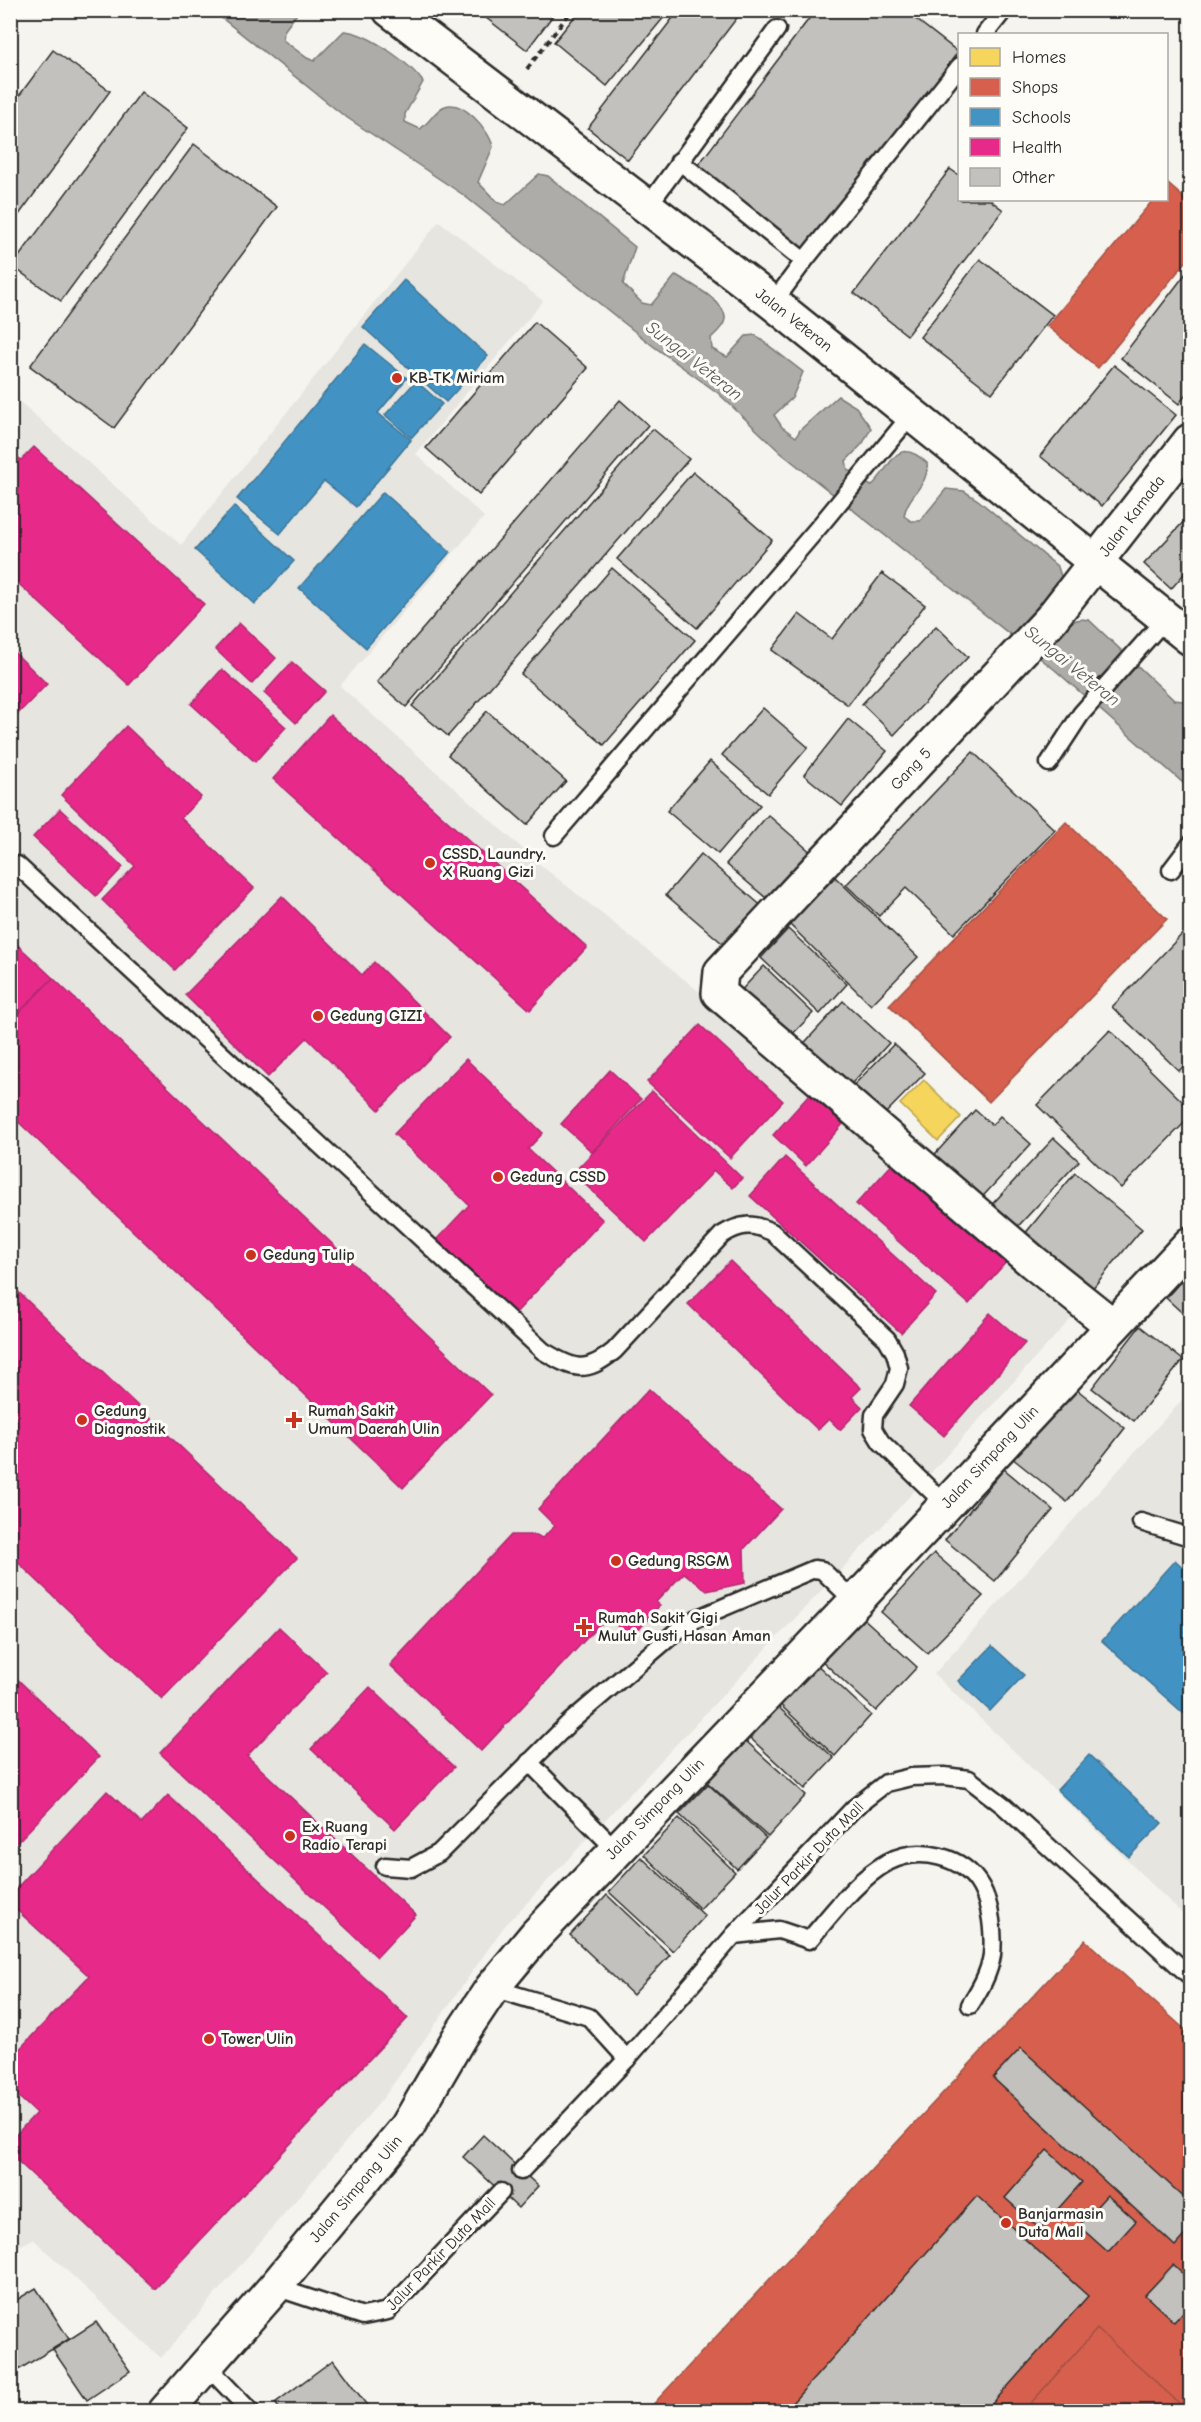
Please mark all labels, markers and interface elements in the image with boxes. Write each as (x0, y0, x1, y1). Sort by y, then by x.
legend (958, 33, 1168, 201)
text: Homes (1012, 47, 1066, 68)
text: Shops (1012, 77, 1058, 98)
text: Schools (1012, 107, 1071, 128)
text: Health (1012, 137, 1062, 158)
text: Other (1012, 167, 1055, 188)
street label: Jalan Veteran (752, 284, 836, 356)
water label: Sungai Veteran (642, 317, 746, 405)
place label: KB-TK Miriam (409, 369, 504, 387)
marker: KB-TK Miriam (390, 371, 404, 385)
street label: Jalan Kamada (1096, 472, 1168, 560)
water label: Sungai Veteran (1020, 621, 1124, 711)
street label: Gang 5 (887, 744, 935, 794)
place label: CSSD, Laundry, X Ruang Gizi (442, 845, 546, 881)
marker: CSSD, Laundry, X Ruang Gizi (423, 856, 437, 870)
place label: Gedung GIZI (330, 1007, 422, 1025)
marker: Gedung GIZI (311, 1009, 325, 1023)
place label: Gedung CSSD (510, 1168, 606, 1186)
marker: Gedung CSSD (491, 1170, 505, 1184)
place label: Gedung Tulip (263, 1246, 355, 1264)
marker: Gedung Tulip (244, 1248, 258, 1262)
place label: Gedung Diagnostik (94, 1402, 166, 1438)
place label: Rumah Sakit Umum Daerah Ulin (308, 1402, 439, 1438)
street label: Jalan Simpang Ulin (938, 1402, 1042, 1512)
marker: Rumah Sakit Umum Daerah Ulin (285, 1411, 303, 1429)
marker: Gedung Diagnostik (75, 1413, 89, 1427)
place label: Gedung RSGM (628, 1552, 729, 1570)
marker: Gedung RSGM (609, 1554, 623, 1568)
place label: Rumah Sakit Gigi Mulut Gusti Hasan Aman (598, 1609, 771, 1645)
marker: Rumah Sakit Gigi Mulut Gusti Hasan Aman (575, 1618, 593, 1636)
street label: Jalan Simpang Ulin (602, 1755, 708, 1863)
street label: Jalur Parkir Duta Mall (751, 1798, 867, 1918)
place label: Ex Ruang Radio Terapi (302, 1818, 387, 1854)
marker: Ex Ruang Radio Terapi (283, 1829, 297, 1843)
place label: Tower Ulin (221, 2030, 293, 2048)
marker: Tower Ulin (202, 2032, 216, 2046)
street label: Jalan Simpang Ulin (306, 2132, 406, 2246)
street label: Jalur Parkir Duta Mall (383, 2194, 499, 2314)
place label: Banjarmasin Duta Mall (1018, 2205, 1104, 2241)
marker: Banjarmasin Duta Mall (999, 2216, 1013, 2230)

